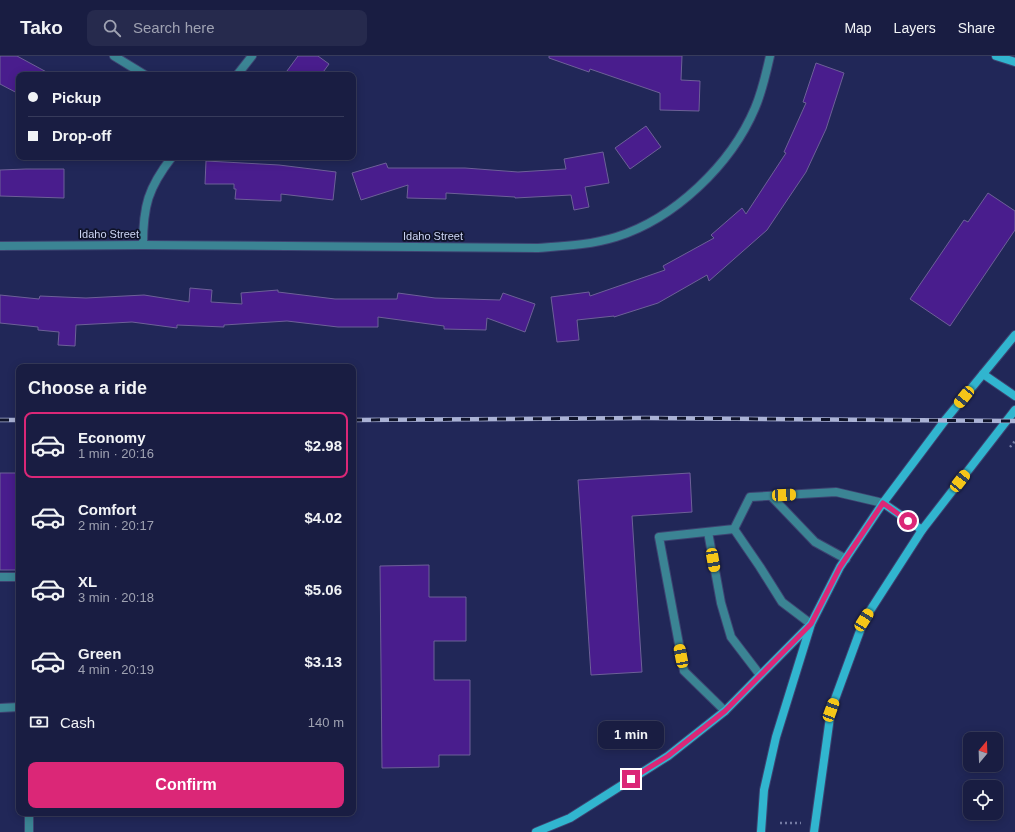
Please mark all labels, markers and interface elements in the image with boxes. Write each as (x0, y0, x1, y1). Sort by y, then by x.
search box (87, 10, 367, 46)
text: Tako (20, 17, 63, 38)
icon: search (101, 17, 123, 39)
text: Search here (133, 19, 215, 36)
text: Map (844, 20, 872, 36)
text: Layers (894, 20, 936, 36)
text: Share (958, 20, 995, 36)
text: Pickup (52, 89, 101, 106)
text: Drop-off (52, 127, 111, 144)
street label: Idaho Street (79, 228, 139, 240)
street label: Idaho Street (403, 230, 463, 242)
text: Choose a ride (28, 378, 147, 398)
car (952, 384, 976, 410)
icon: car (30, 427, 66, 463)
text: Economy (78, 429, 146, 446)
text: $2.98 (304, 437, 342, 454)
text: 1 min · 20:16 (78, 446, 154, 461)
car (948, 468, 972, 494)
car (772, 488, 796, 502)
icon: car (30, 499, 66, 535)
text: Comfort (78, 501, 136, 518)
text: $4.02 (304, 509, 342, 526)
route start (899, 512, 917, 530)
text: 2 min · 20:17 (78, 518, 154, 533)
car (705, 547, 721, 573)
icon: car (30, 571, 66, 607)
text: XL (78, 573, 97, 590)
text: $5.06 (304, 581, 342, 598)
text: 3 min · 20:18 (78, 590, 154, 605)
car (853, 607, 875, 633)
icon: car (30, 643, 66, 679)
car (673, 643, 689, 669)
text: Green (78, 645, 121, 662)
text: $3.13 (304, 653, 342, 670)
text: 4 min · 20:19 (78, 662, 154, 677)
car (821, 697, 841, 723)
icon: cash (28, 711, 50, 733)
text: Cash (60, 714, 95, 731)
text: 140 m (308, 715, 344, 730)
callout: 1 min (598, 721, 664, 749)
text: 1 min (614, 727, 648, 742)
north arrow (963, 732, 1003, 772)
map controls (963, 732, 1003, 820)
button: Confirm (28, 762, 344, 808)
route end (622, 770, 640, 788)
button: locate (963, 780, 1003, 820)

